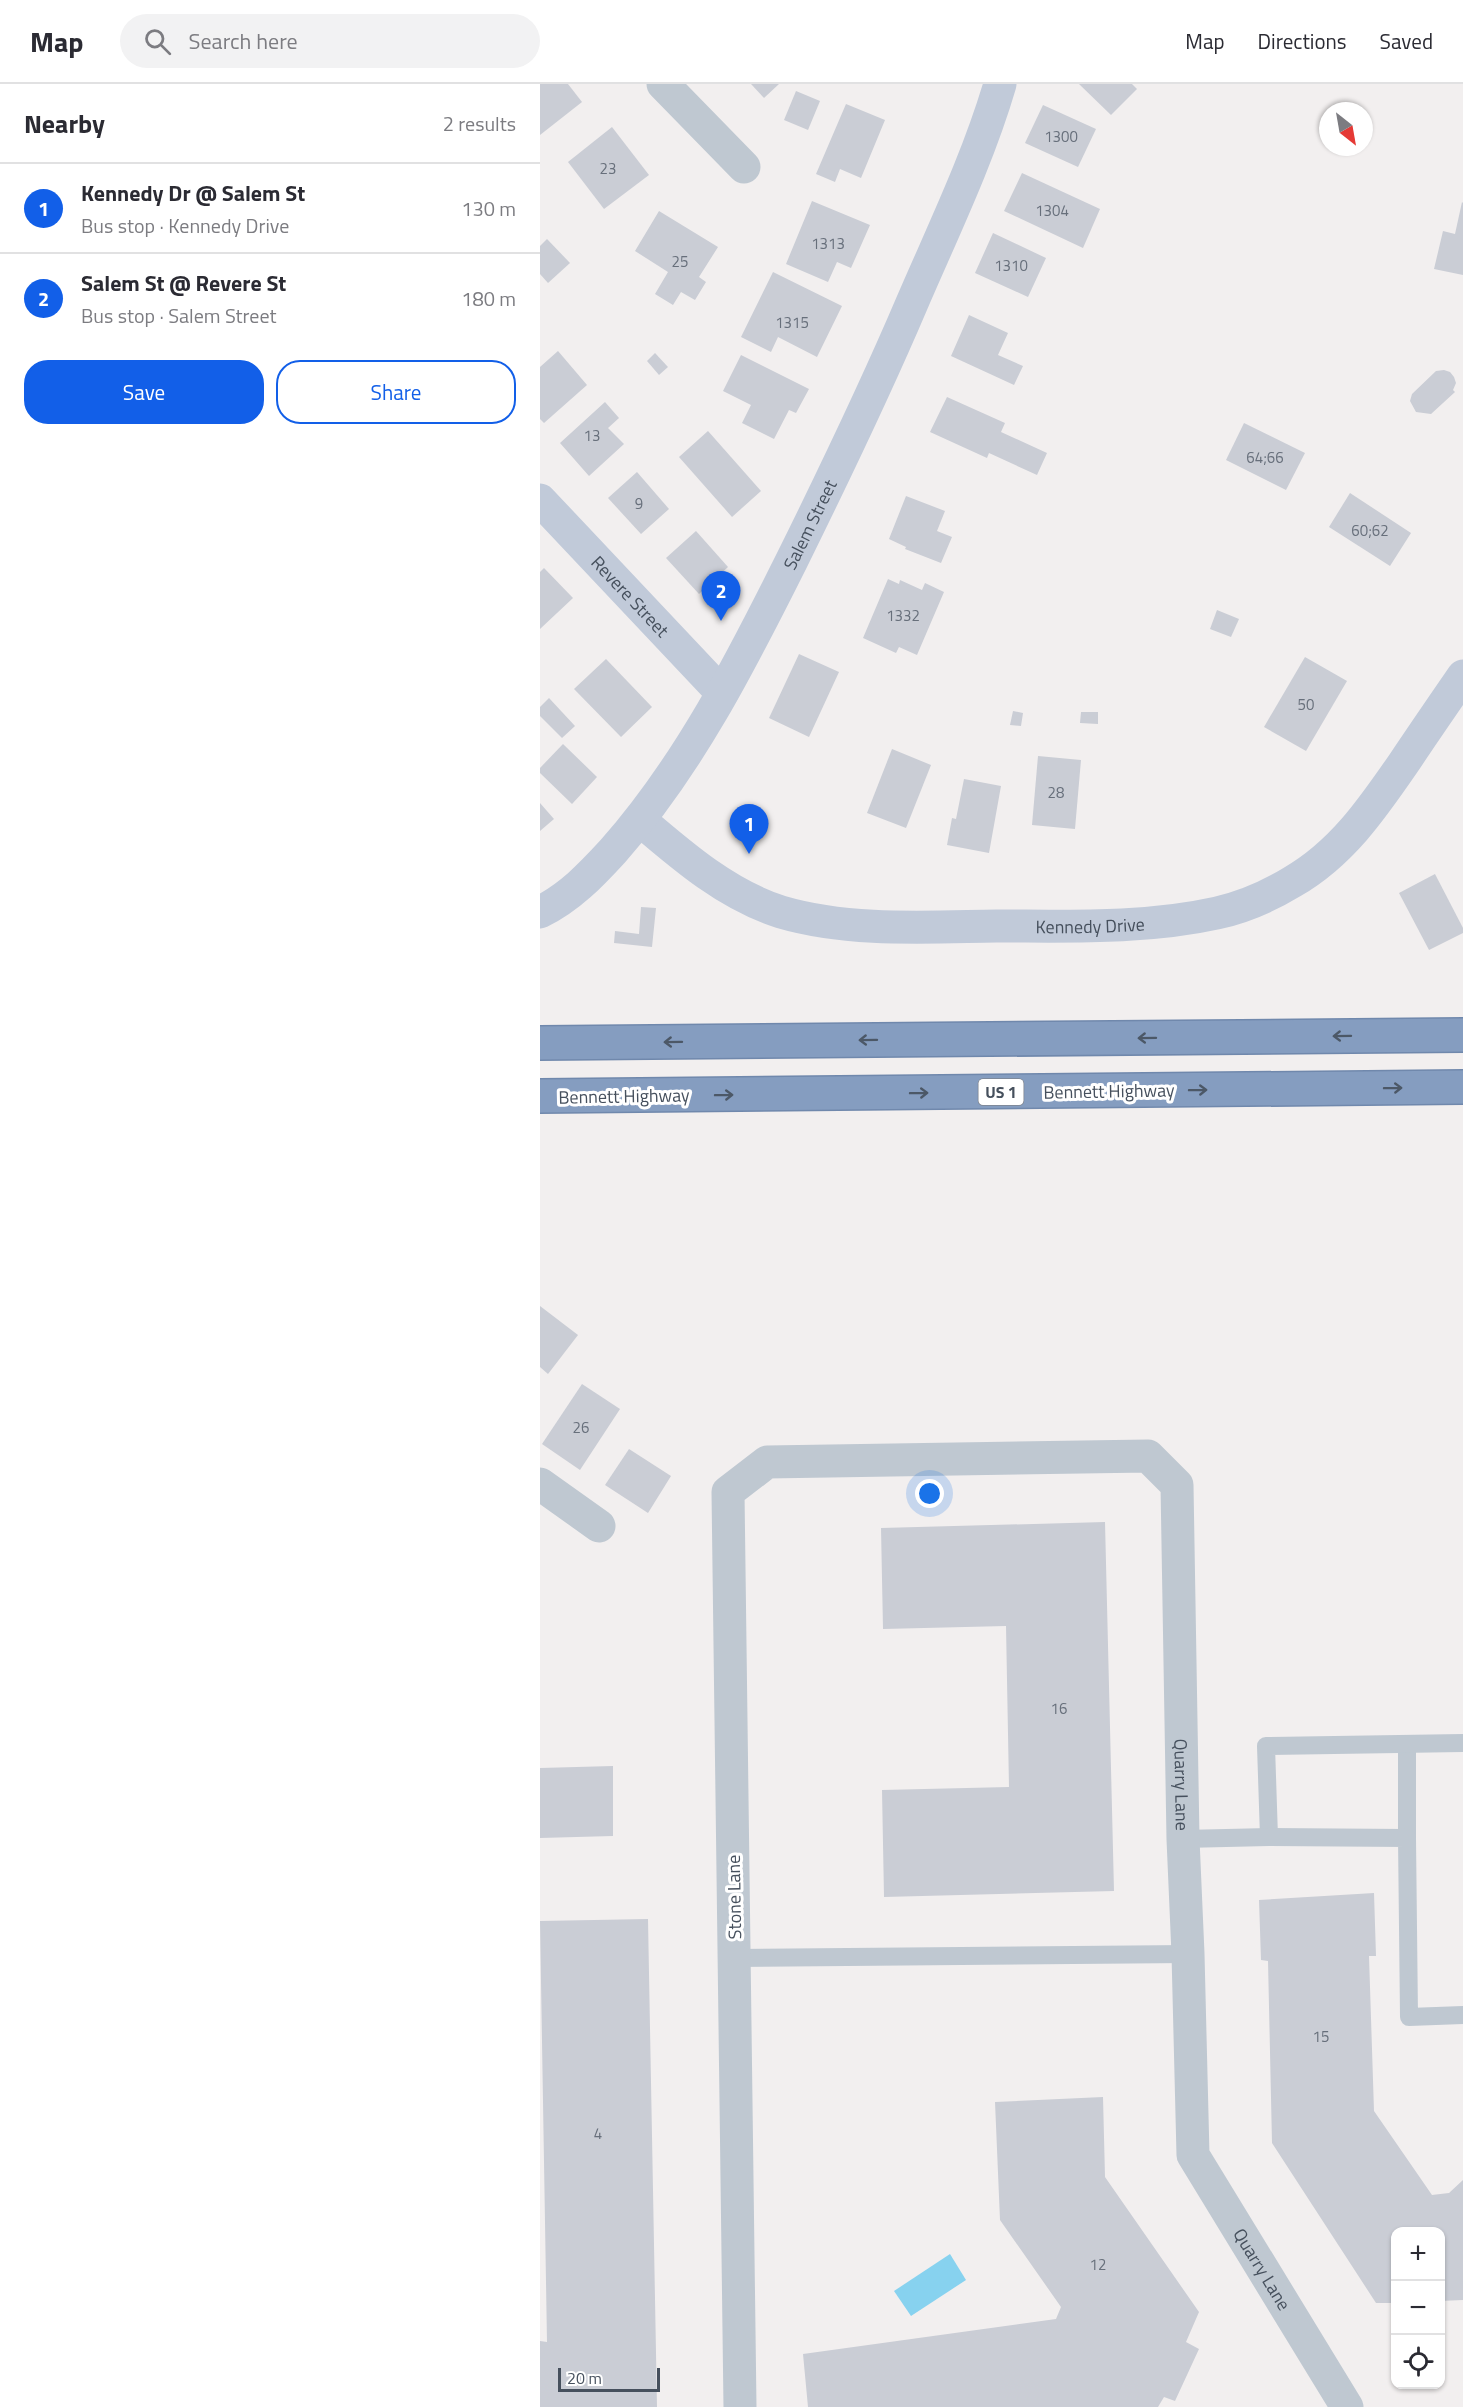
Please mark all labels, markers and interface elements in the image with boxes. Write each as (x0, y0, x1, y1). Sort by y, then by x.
search box (120, 14, 540, 68)
text: Map (30, 20, 84, 63)
text: Search here (189, 24, 298, 58)
icon: search (141, 25, 174, 58)
text: Map (1185, 25, 1225, 57)
text: Directions (1258, 25, 1347, 57)
text: Saved (1380, 25, 1433, 57)
north arrow (1319, 102, 1373, 156)
text: Nearby (24, 104, 105, 143)
text: 2 results (443, 108, 516, 139)
house number: 1300 (1044, 125, 1078, 148)
house number: 23 (600, 157, 616, 180)
text: Kennedy Dr @ Salem St (81, 176, 305, 210)
text: 1 (38, 193, 49, 224)
text: 130 m (461, 193, 516, 224)
house number: 1304 (1035, 199, 1069, 222)
text: Bus stop · Kennedy Drive (81, 210, 289, 241)
house number: 1313 (811, 232, 845, 255)
house number: 25 (672, 250, 688, 273)
house number: 1310 (994, 254, 1028, 277)
text: Salem St @ Revere St (81, 266, 286, 300)
text: 2 (38, 283, 49, 314)
text: 180 m (461, 283, 516, 314)
text: Bus stop · Salem Street (81, 300, 276, 331)
house number: 1315 (775, 311, 809, 334)
button: Save (24, 360, 264, 424)
button: Share (276, 360, 516, 424)
house number: 13 (584, 424, 600, 447)
house number: 64;66 (1246, 446, 1284, 469)
street label: Salem Street (776, 474, 843, 574)
house number: 9 (635, 492, 643, 515)
house number: 60;62 (1351, 519, 1389, 542)
street label: Revere Street (585, 549, 676, 643)
pin: 2 (702, 572, 741, 621)
house number: 1332 (886, 604, 920, 627)
house number: 50 (1298, 693, 1314, 716)
house number: 28 (1048, 781, 1064, 804)
pin: 1 (730, 804, 768, 854)
street label: Kennedy Drive (1035, 910, 1146, 940)
one-way arrow (1332, 1030, 1352, 1042)
one-way arrow (1137, 1032, 1157, 1044)
one-way arrow (858, 1035, 878, 1046)
one-way arrow (663, 1036, 683, 1048)
street label: Bennett Highway (1043, 1076, 1175, 1106)
road number: US 1 (978, 1079, 1024, 1105)
street label: Bennett Highway (558, 1081, 690, 1111)
one-way arrow (1383, 1082, 1403, 1094)
one-way arrow (1188, 1084, 1208, 1096)
one-way arrow (909, 1087, 929, 1098)
one-way arrow (714, 1089, 734, 1100)
house number: 26 (573, 1416, 589, 1439)
your location (915, 1479, 944, 1508)
house number: 16 (1051, 1697, 1067, 1720)
street label: Quarry Lane (1168, 1738, 1196, 1831)
street label: Stone Lane (720, 1855, 748, 1939)
house number: 15 (1313, 2025, 1329, 2048)
house number: 4 (594, 2122, 602, 2145)
street label: Quarry Lane (1227, 2223, 1298, 2315)
map controls (1391, 2227, 1445, 2389)
button: + (1391, 2227, 1445, 2281)
house number: 12 (1090, 2253, 1106, 2276)
button: − (1391, 2281, 1445, 2335)
button: locate (1391, 2335, 1445, 2389)
scale bar (558, 2365, 660, 2392)
text: 20 m (567, 2366, 602, 2390)

